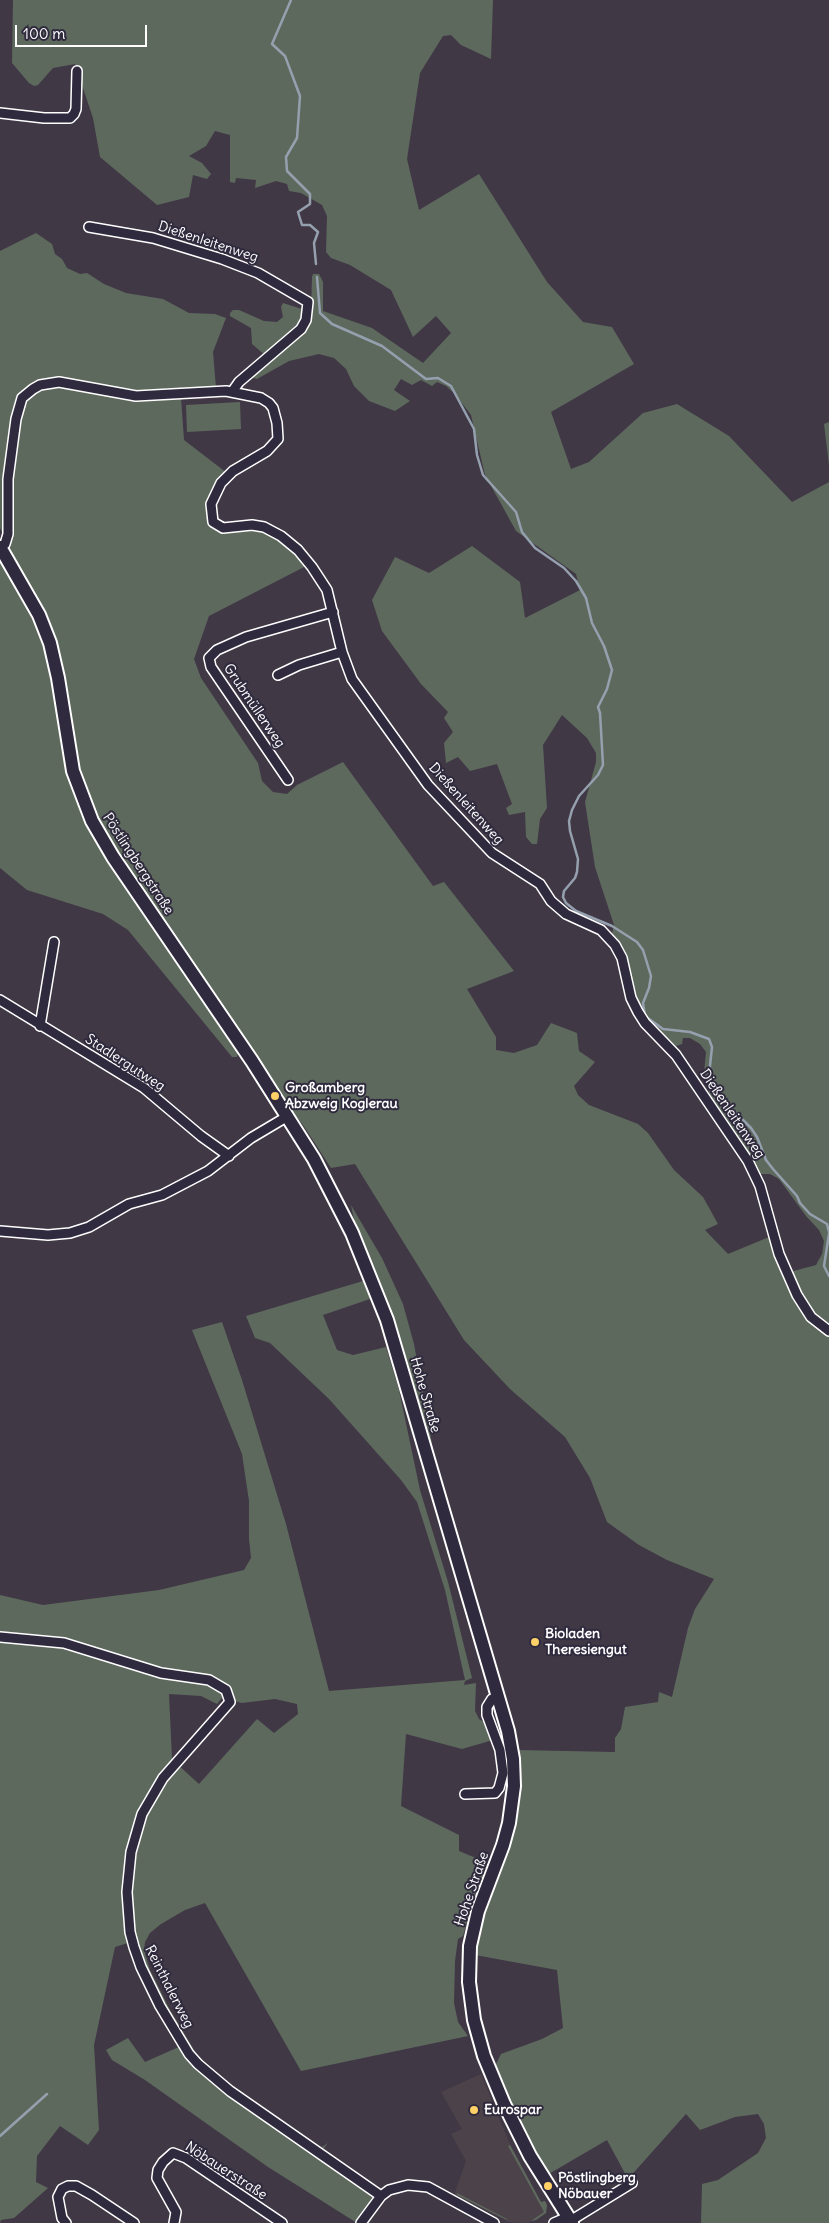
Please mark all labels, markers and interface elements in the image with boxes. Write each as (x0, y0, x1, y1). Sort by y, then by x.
scale bar (18, 15, 150, 47)
text: 100 m (23, 24, 65, 43)
street label: Dießenleitenweg (156, 218, 260, 266)
street label: Grubmüllerweg (220, 661, 288, 751)
street label: Dießenleitenweg (425, 760, 507, 848)
street label: Pöstlingbergstraße (99, 810, 177, 918)
street label: Stadlergutweg (82, 1031, 168, 1095)
street label: Dießenleitenweg (696, 1066, 768, 1162)
place label: Großamberg Abzweig Koglerau (285, 1080, 398, 1112)
marker: Großamberg Abzweig Koglerau (269, 1090, 281, 1102)
street label: Hohe Straße (406, 1355, 444, 1435)
place label: Bioladen Theresiengut (545, 1626, 627, 1658)
marker: Bioladen Theresiengut (529, 1636, 541, 1648)
street label: Hohe Straße (451, 1849, 493, 1929)
street label: Reinthalerweg (141, 1943, 197, 2031)
place label: Eurospar (484, 2102, 542, 2118)
marker: Eurospar (468, 2104, 480, 2116)
street label: Nöbauerstraße (182, 2138, 270, 2204)
place label: Pöstlingberg Nöbauer (558, 2170, 636, 2202)
marker: Pöstlingberg Nöbauer (542, 2180, 554, 2192)

